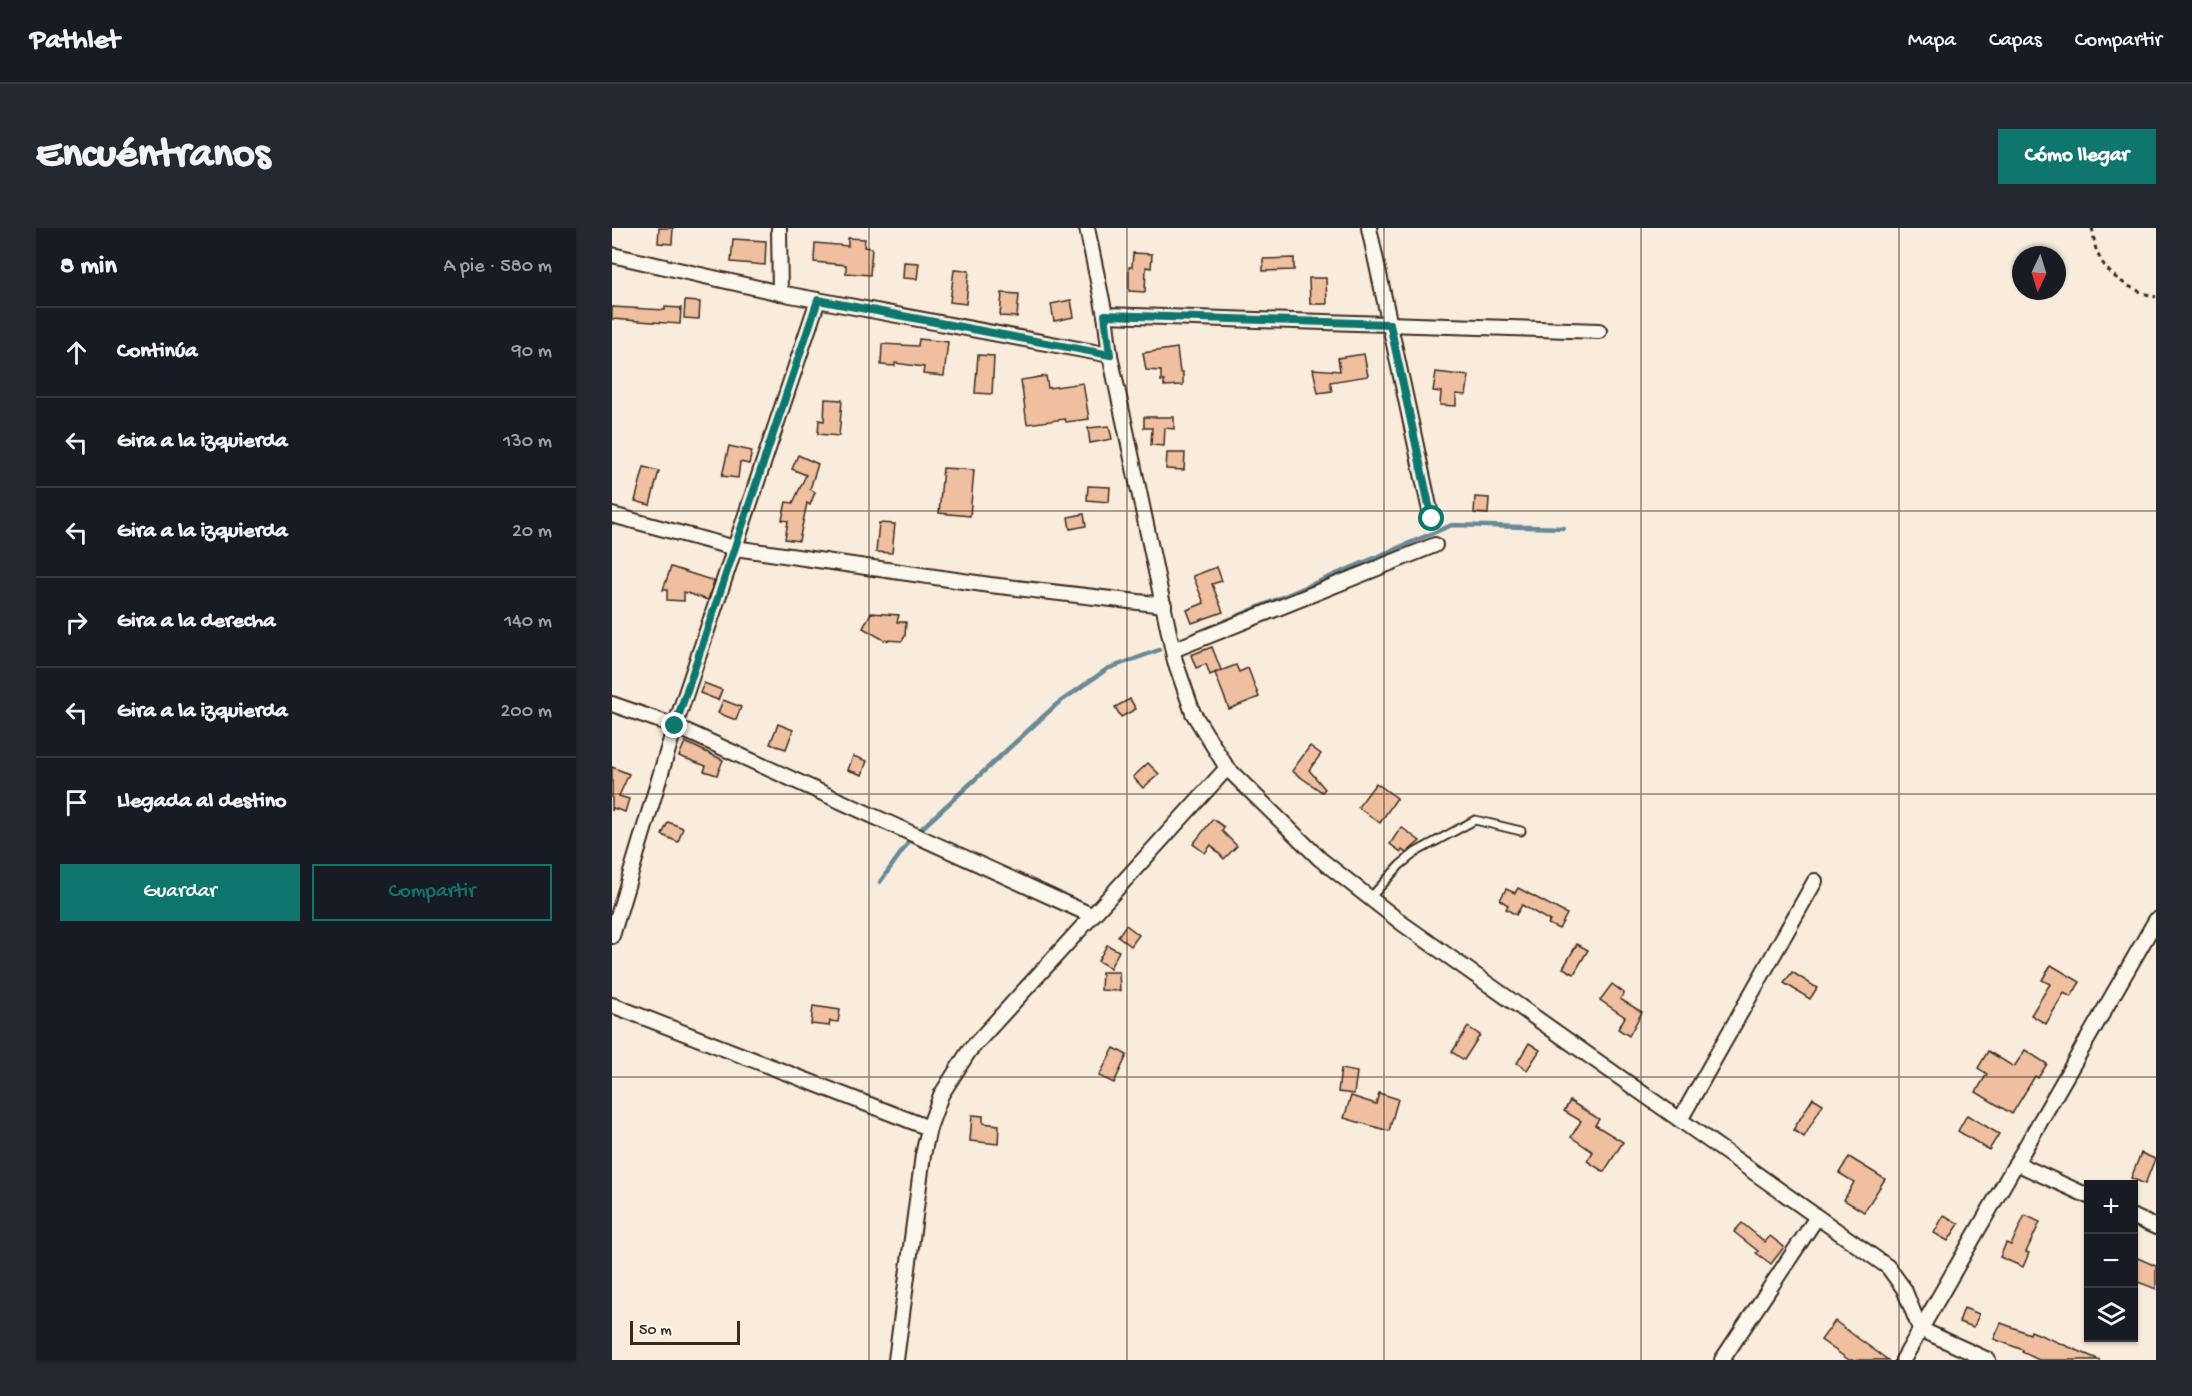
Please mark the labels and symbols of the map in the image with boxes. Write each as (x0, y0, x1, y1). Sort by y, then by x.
north arrow (2012, 246, 2066, 300)
route start (1418, 505, 1444, 531)
route end (661, 712, 687, 738)
scale bar (630, 1318, 740, 1346)

